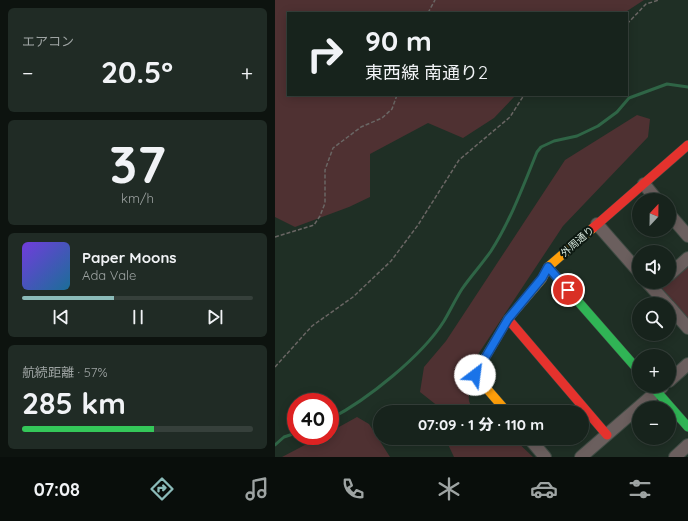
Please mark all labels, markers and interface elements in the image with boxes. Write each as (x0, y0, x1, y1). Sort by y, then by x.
text: 90 m (365, 23, 432, 58)
icon: right (299, 28, 351, 80)
text: エアコン (22, 33, 74, 49)
text: 20.5° (101, 53, 173, 91)
text: − (22, 59, 33, 87)
text: + (241, 59, 253, 87)
text: 東西線 南通り2 (365, 61, 488, 84)
text: 37 (109, 131, 166, 196)
text: km/h (121, 190, 154, 206)
north arrow (632, 193, 676, 237)
map controls (632, 193, 676, 445)
street label: 外周通り (558, 223, 597, 259)
button: sound (632, 245, 676, 289)
text: Paper Moons (82, 248, 177, 267)
text: Ada Vale (82, 267, 136, 283)
pin (551, 273, 585, 307)
icon: arrive (557, 279, 579, 301)
button: search (632, 297, 676, 341)
icon: previous (50, 306, 72, 328)
icon: pause (127, 306, 149, 328)
icon: next (204, 306, 226, 328)
button: + (632, 349, 676, 393)
position arrow (454, 354, 496, 396)
text: 航続距離 · 57% (22, 364, 107, 380)
text: 285 km (22, 384, 126, 422)
speed limit sign: 40 (287, 393, 339, 445)
button: − (632, 401, 676, 445)
text: 07:09 · 1 分 · 110 m (418, 415, 544, 434)
icon: directions (148, 475, 176, 503)
icon: music (243, 475, 271, 503)
icon: phone (339, 475, 367, 503)
icon: climate (435, 475, 463, 503)
icon: car (530, 475, 558, 503)
icon: filters (626, 475, 654, 503)
text: 07:08 (34, 478, 80, 501)

